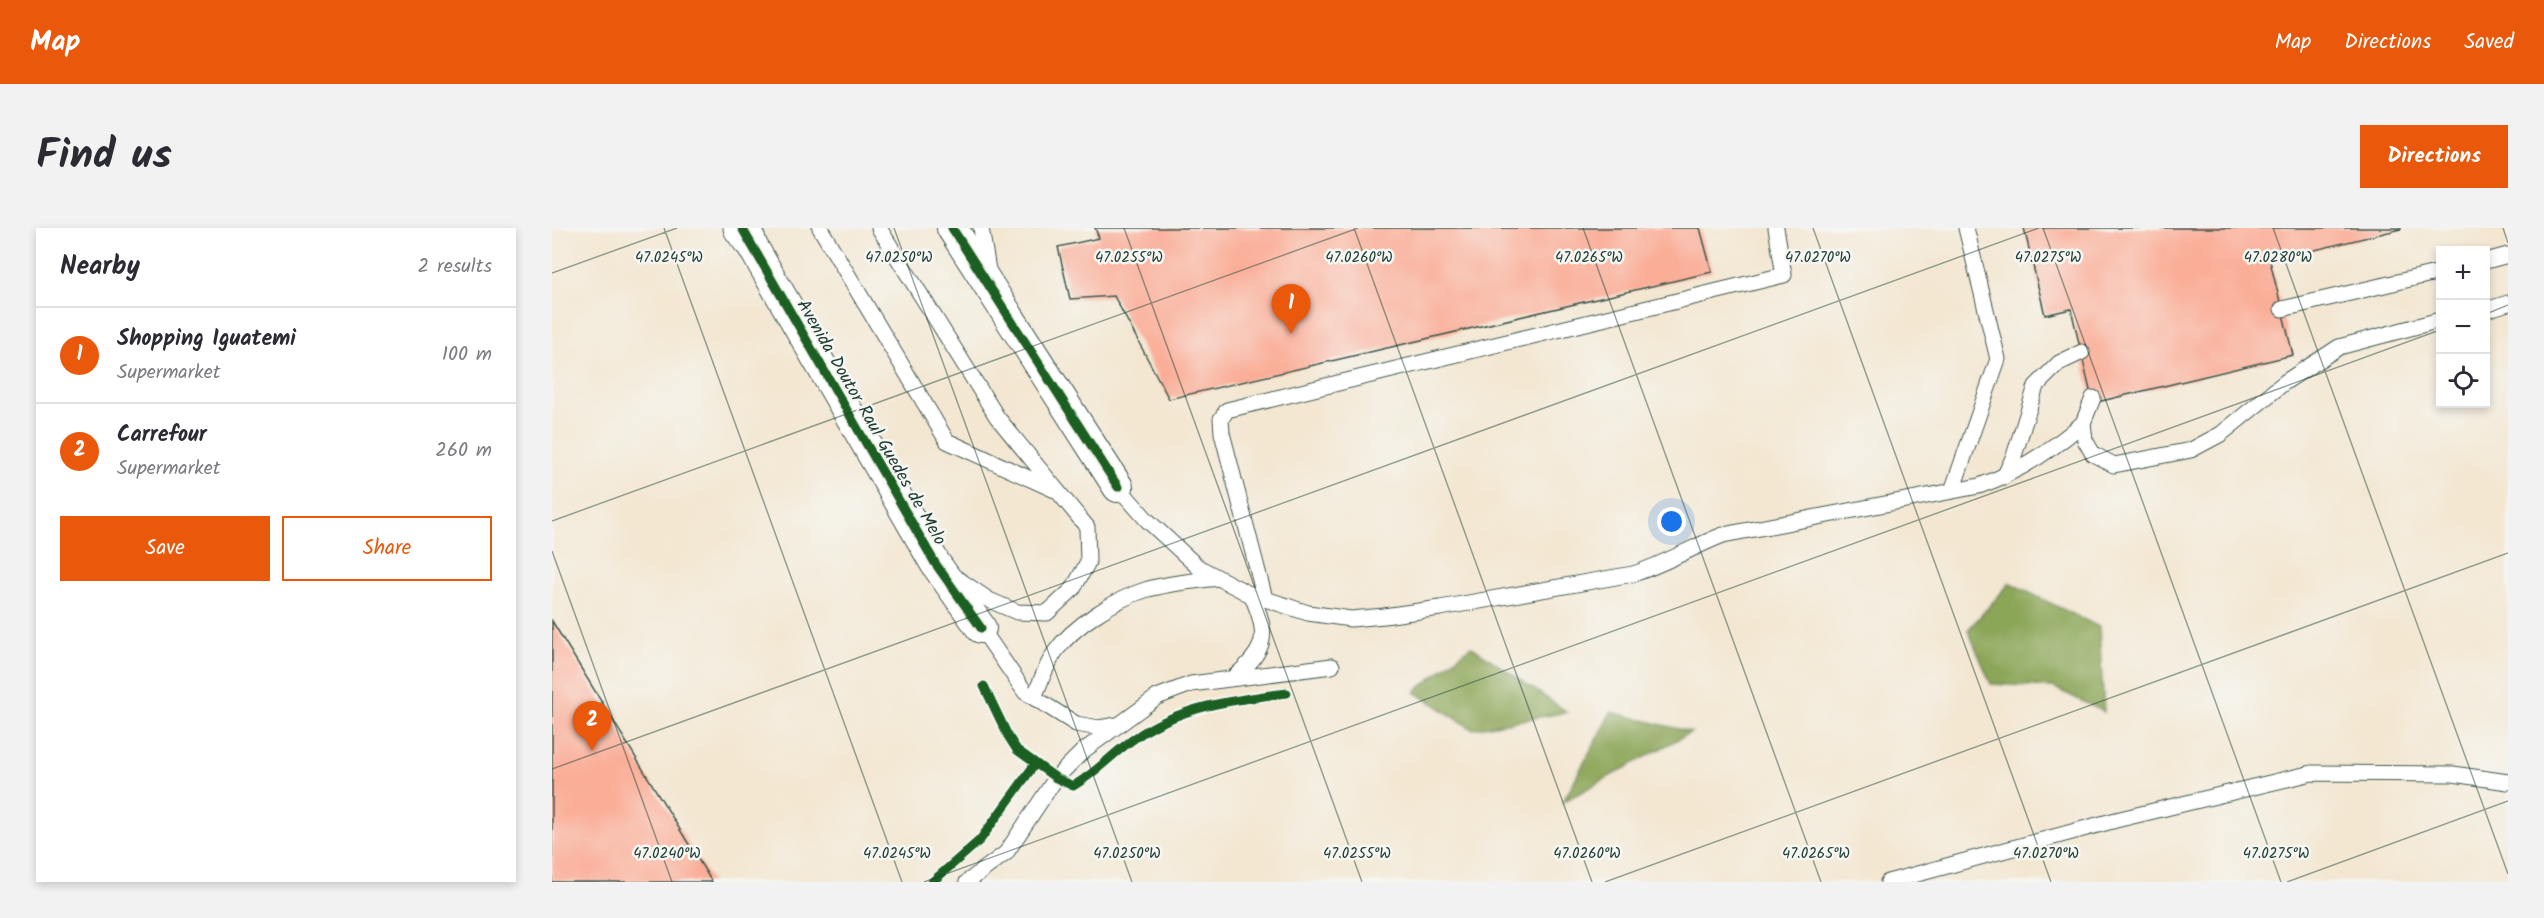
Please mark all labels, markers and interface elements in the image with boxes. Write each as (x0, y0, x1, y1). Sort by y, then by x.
text: Map (30, 20, 81, 65)
text: Map (2275, 26, 2311, 59)
text: Directions (2344, 26, 2431, 59)
text: Saved (2464, 26, 2514, 59)
text: Find us (36, 123, 172, 190)
button: Directions (2360, 125, 2508, 188)
text: Nearby (60, 246, 140, 288)
text: 47.0245°W (635, 246, 703, 270)
text: 47.0250°W (865, 246, 933, 270)
text: 47.0255°W (1095, 246, 1163, 270)
text: 47.0260°W (1325, 246, 1393, 270)
text: 47.0265°W (1555, 246, 1623, 270)
text: 47.0270°W (1785, 246, 1851, 270)
text: 47.0275°W (2015, 246, 2082, 270)
text: 47.0280°W (2244, 246, 2312, 270)
map controls (2436, 246, 2490, 408)
button: + (2436, 246, 2490, 300)
text: 2 results (417, 251, 492, 283)
pin: 1 (1272, 285, 1310, 334)
street label: Avenida Doutor Raul Guedes de Melo (788, 294, 953, 551)
button: − (2436, 300, 2490, 354)
text: Shopping Iguatemi (117, 322, 296, 357)
text: 1 (76, 339, 83, 371)
text: 100 m (442, 339, 492, 371)
button: locate (2436, 354, 2490, 408)
text: Supermarket (117, 357, 220, 389)
text: Carrefour (117, 418, 207, 453)
text: 2 (74, 435, 85, 467)
text: 260 m (435, 435, 492, 467)
text: Supermarket (117, 453, 220, 485)
your location (1657, 507, 1686, 536)
button: Save (60, 516, 270, 581)
button: Share (282, 516, 492, 581)
pin: 2 (572, 702, 612, 751)
text: 47.0240°W (633, 842, 701, 866)
text: 47.0245°W (863, 842, 931, 866)
text: 47.0250°W (1093, 842, 1161, 866)
text: 47.0255°W (1323, 842, 1391, 866)
text: 47.0260°W (1553, 842, 1621, 866)
text: 47.0265°W (1782, 842, 1850, 866)
text: 47.0270°W (2013, 842, 2079, 866)
text: 47.0275°W (2243, 842, 2310, 866)

